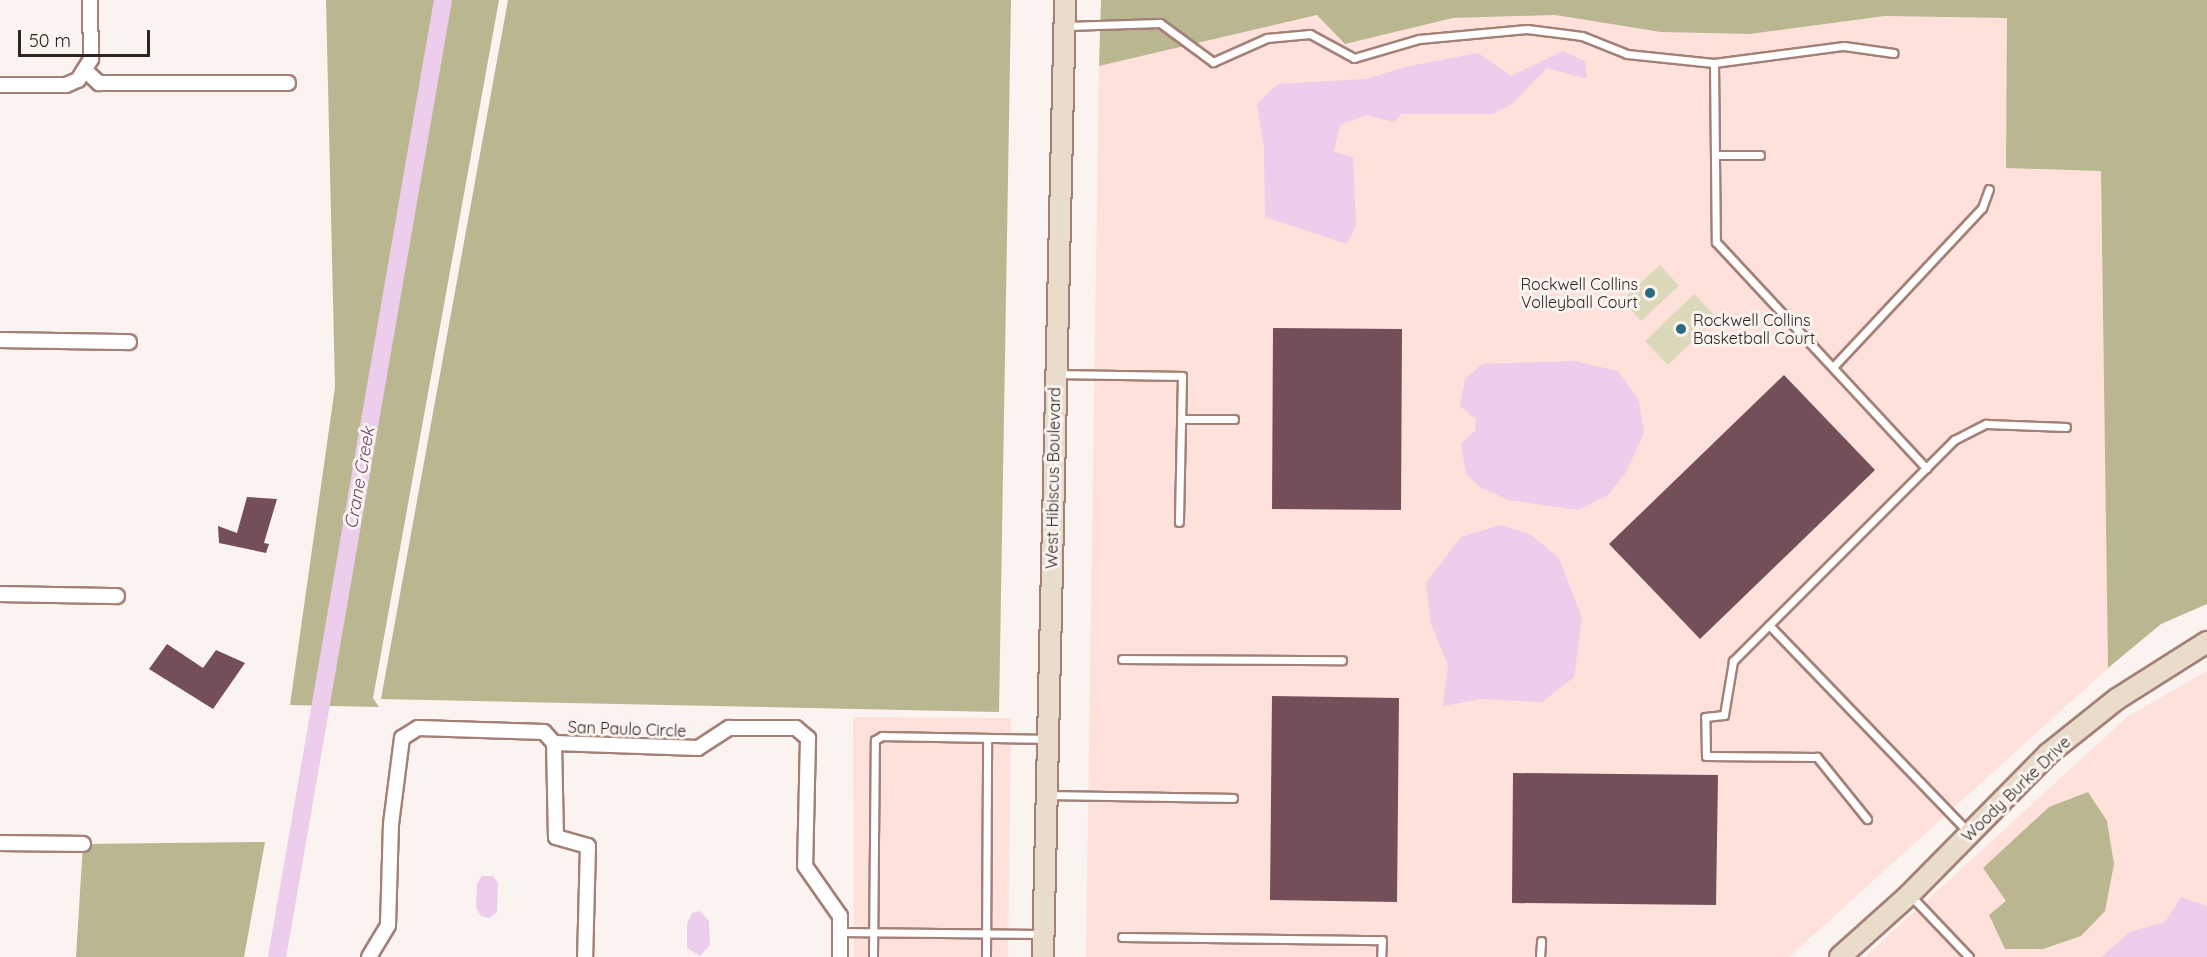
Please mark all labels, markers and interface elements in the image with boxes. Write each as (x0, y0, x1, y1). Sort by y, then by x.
scale bar (21, 18, 153, 56)
text: 50 m (29, 29, 71, 52)
place label: Rockwell Collins Volleyball Court (1520, 274, 1638, 312)
marker: Rockwell Collins Volleyball Court (1643, 286, 1657, 300)
place label: Rockwell Collins Basketball Court (1693, 310, 1815, 348)
marker: Rockwell Collins Basketball Court (1674, 322, 1688, 336)
street label: West Hibiscus Boulevard (1042, 387, 1064, 569)
water label: Crane Creek (340, 425, 380, 531)
street label: San Paulo Circle (567, 717, 687, 741)
street label: Woody Burke Drive (1958, 732, 2074, 846)

